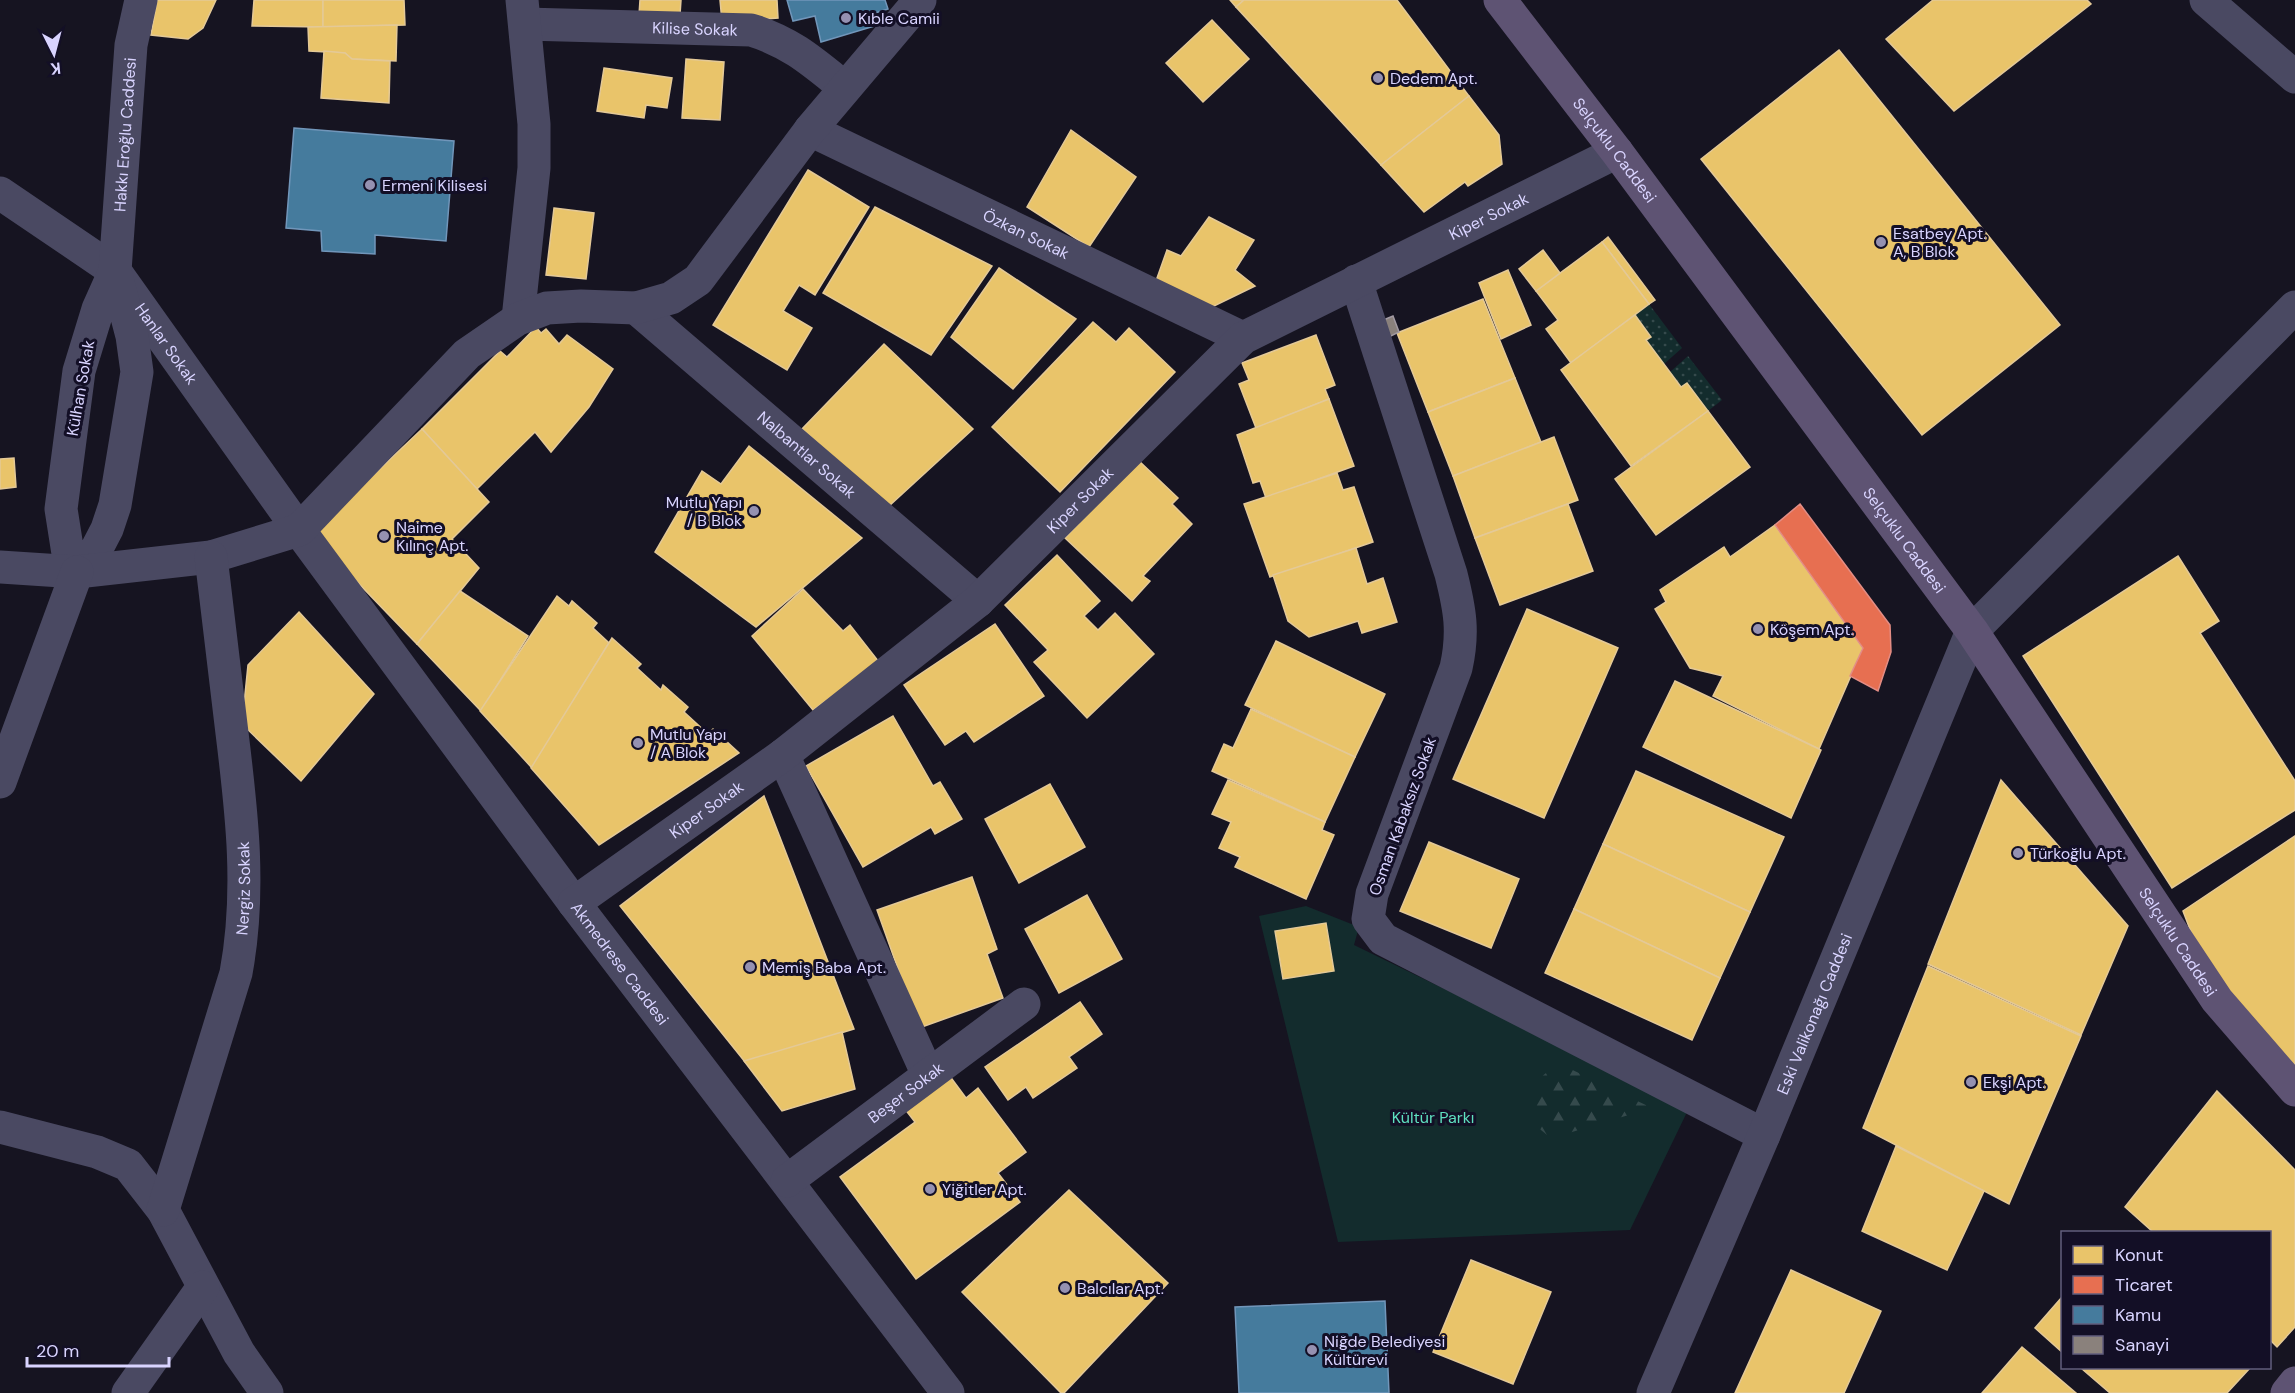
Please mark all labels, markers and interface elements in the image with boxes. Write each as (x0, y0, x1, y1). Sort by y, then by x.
place label: Kıble Camii (858, 8, 940, 29)
marker: Kıble Camii (839, 11, 853, 25)
street label: Kilise Sokak (652, 17, 738, 41)
north arrow (24, 24, 84, 84)
text: K (49, 57, 62, 79)
street label: Hakkı Eroğlu Caddesi (109, 57, 141, 213)
place label: Dedem Apt. (1390, 68, 1478, 89)
marker: Dedem Apt. (1371, 71, 1385, 85)
street label: Selçuklu Caddesi (1568, 93, 1661, 207)
place label: Ermeni Kilisesi (382, 175, 487, 196)
marker: Ermeni Kilisesi (363, 178, 377, 192)
street label: Kiper Sokak (1445, 188, 1532, 245)
street label: Özkan Sokak (979, 205, 1073, 264)
place label: Esatbey Apt. A, B Blok (1893, 223, 1987, 262)
marker: Esatbey Apt. A, B Blok (1874, 235, 1888, 249)
street label: Hanlar Sokak (130, 299, 202, 389)
street label: Külhan Sokak (62, 339, 99, 438)
street label: Nalbantlar Sokak (753, 407, 860, 503)
street label: Kiper Sokak (1042, 463, 1118, 538)
street label: Selçuklu Caddesi (1858, 483, 1950, 598)
place label: Mutlu Yapı / B Blok (666, 492, 742, 531)
marker: Mutlu Yapı / B Blok (747, 504, 761, 518)
place label: Naime Kılınç Apt. (396, 517, 468, 556)
marker: Naime Kılınç Apt. (377, 529, 391, 543)
place label: Köşem Apt. (1770, 619, 1854, 640)
marker: Köşem Apt. (1751, 622, 1765, 636)
place label: Mutlu Yapı / A Blok (650, 724, 726, 763)
street label: Osman Kabaksız Sokak (1364, 734, 1441, 898)
marker: Mutlu Yapı / A Blok (631, 736, 645, 750)
street label: Kiper Sokak (665, 776, 748, 843)
street label: Nergiz Sokak (231, 841, 255, 936)
place label: Türkoğlu Apt. (2030, 843, 2126, 864)
marker: Türkoğlu Apt. (2011, 846, 2025, 860)
street label: Selçuklu Caddesi (2134, 883, 2222, 1001)
street label: Akmedrese Caddesi (566, 898, 673, 1029)
street label: Eski Valikonağı Caddesi (1772, 930, 1857, 1098)
place label: Memiş Baba Apt. (762, 957, 886, 978)
marker: Memiş Baba Apt. (743, 960, 757, 974)
street label: Beşer Sokak (864, 1058, 948, 1128)
place label: Ekşi Apt. (1983, 1072, 2046, 1093)
marker: Ekşi Apt. (1964, 1075, 1978, 1089)
park label: Kültür Parkı (1392, 1107, 1474, 1128)
place label: Yiğitler Apt. (942, 1179, 1027, 1200)
marker: Yiğitler Apt. (923, 1182, 937, 1196)
legend (2061, 1231, 2271, 1369)
text: Konut (2115, 1243, 2163, 1267)
text: Ticaret (2115, 1273, 2173, 1297)
place label: Balcılar Apt. (1077, 1278, 1164, 1299)
marker: Balcılar Apt. (1058, 1281, 1072, 1295)
text: Kamu (2115, 1303, 2161, 1327)
scale bar (27, 1330, 170, 1368)
place label: Niğde Belediyesi Kültürevi (1324, 1331, 1445, 1370)
text: Sanayi (2115, 1333, 2169, 1357)
text: 20 m (36, 1339, 79, 1363)
marker: Niğde Belediyesi Kültürevi (1305, 1343, 1319, 1357)

